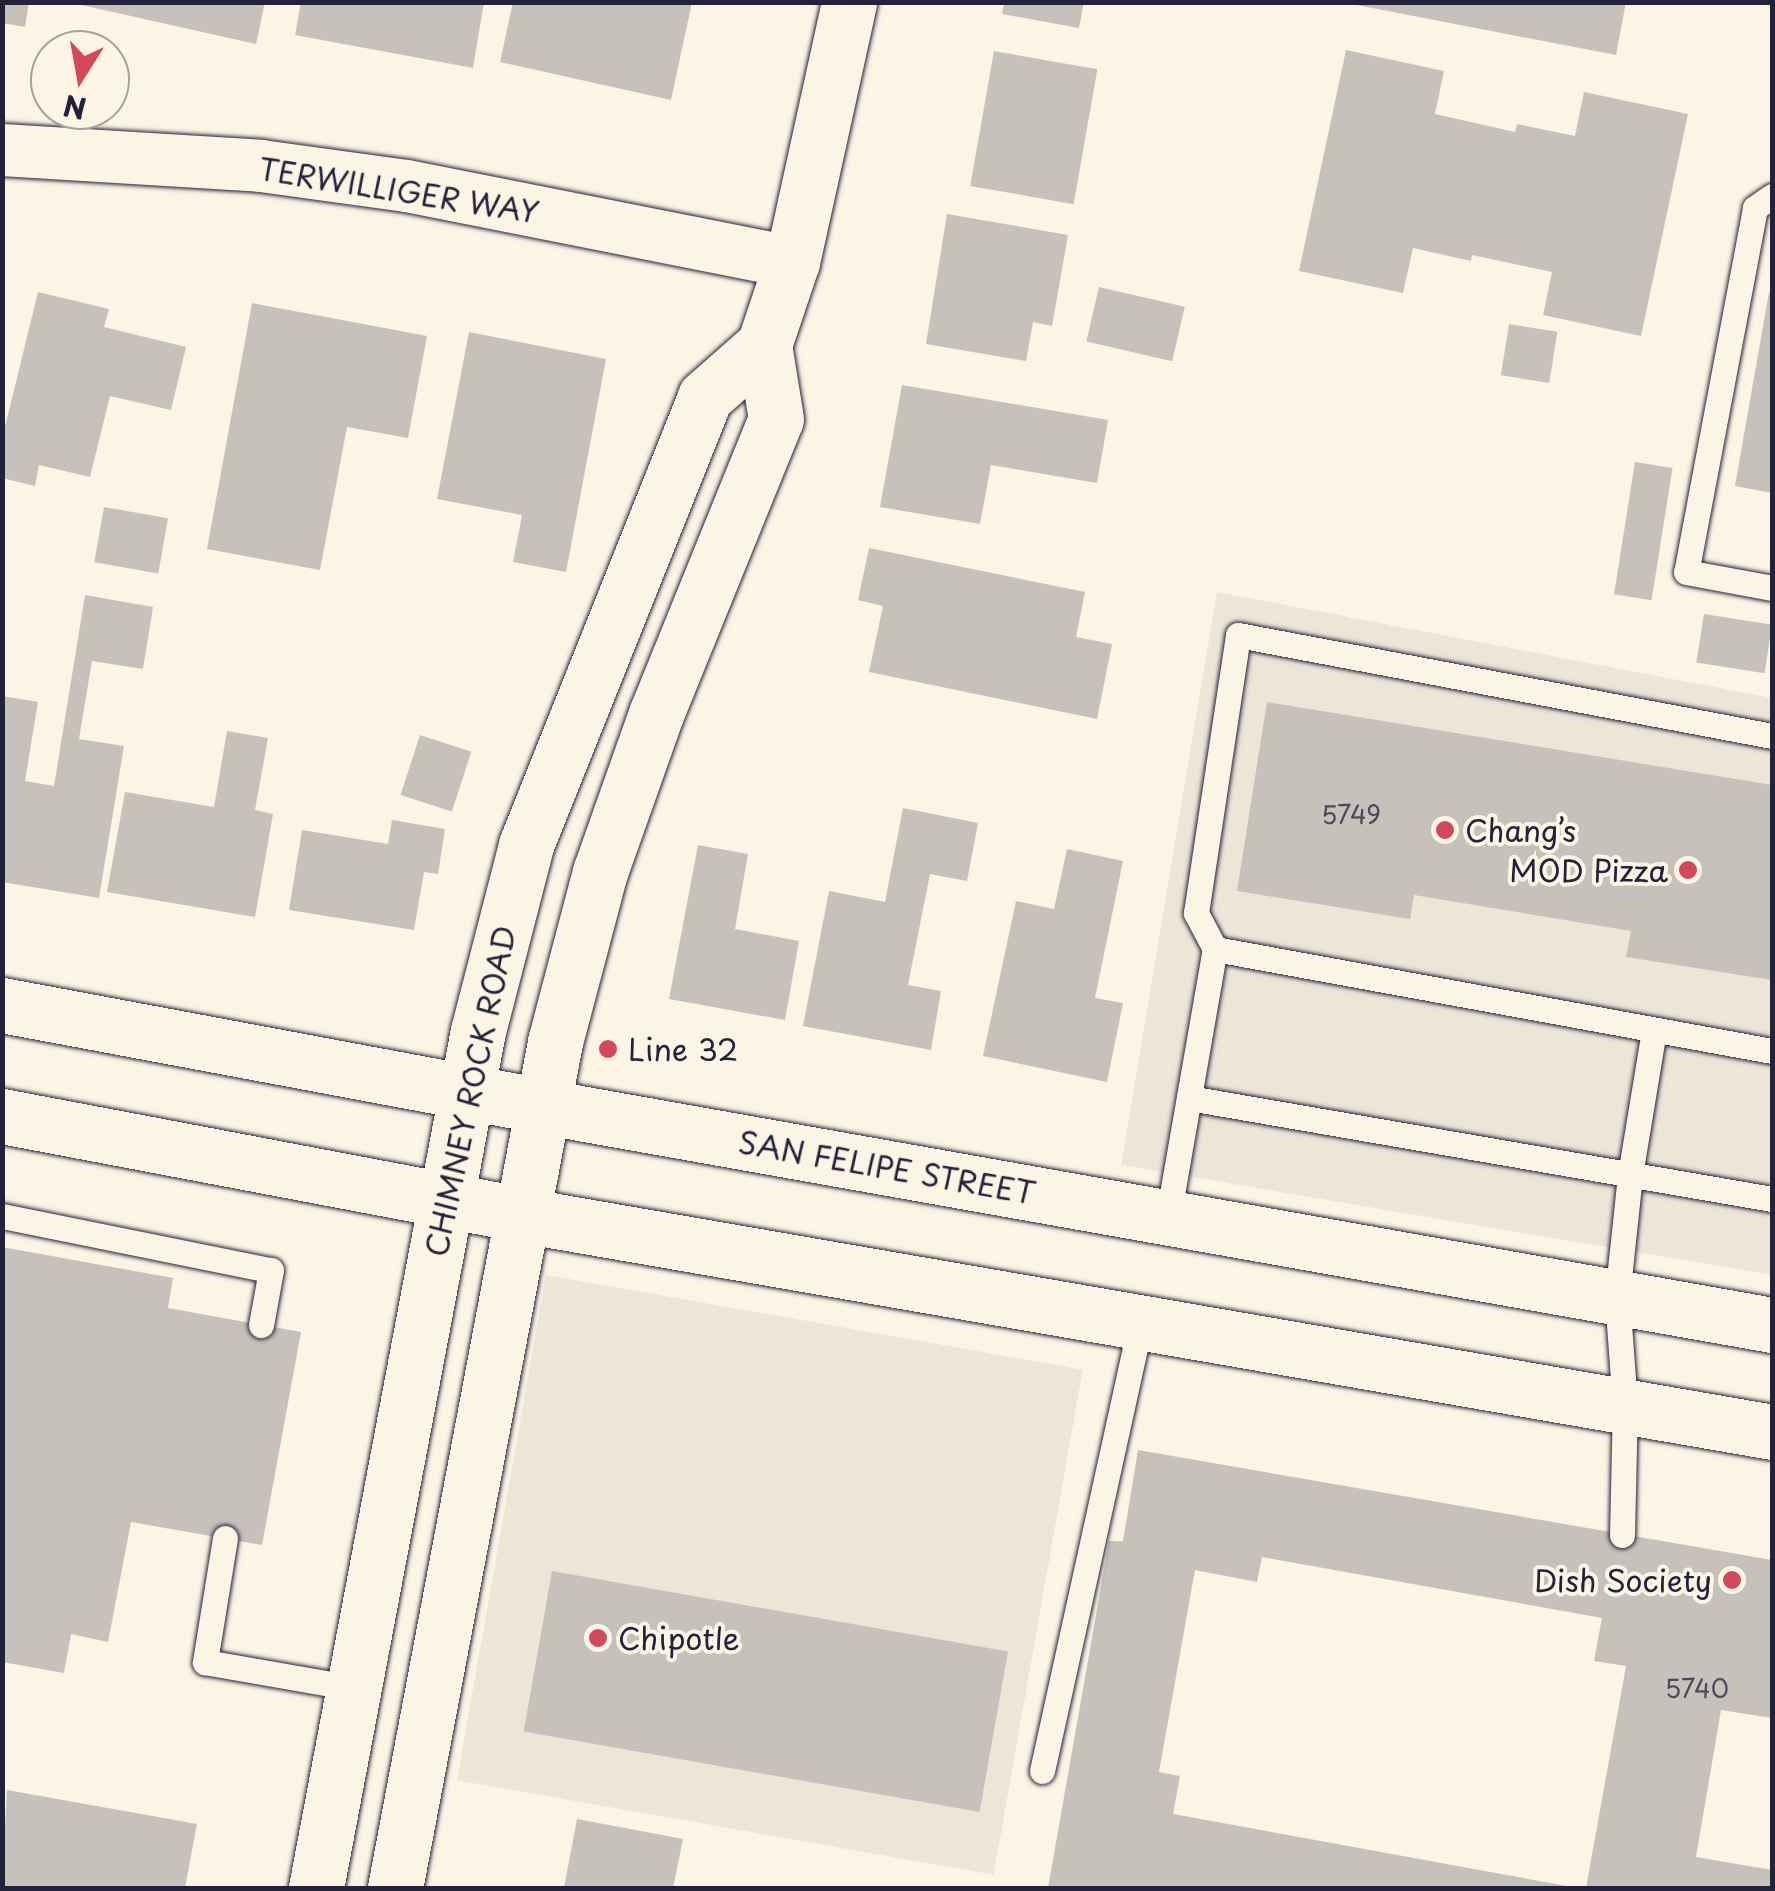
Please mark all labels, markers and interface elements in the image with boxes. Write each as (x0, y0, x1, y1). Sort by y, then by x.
north arrow (30, 30, 130, 130)
text: N (60, 85, 90, 131)
street label: TERWILLIGER WAY (255, 150, 543, 230)
house number: 5749 (1321, 799, 1381, 829)
place label: Chang’s (1465, 812, 1576, 848)
marker: Chang’s (1434, 819, 1456, 841)
place label: MOD Pizza (1509, 852, 1668, 888)
marker: MOD Pizza (1677, 859, 1699, 881)
street label: CHIMNEY ROCK ROAD (417, 919, 523, 1263)
place label: Line 32 (628, 1031, 738, 1067)
marker: Line 32 (597, 1038, 619, 1060)
street label: SAN FELIPE STREET (735, 1123, 1039, 1211)
place label: Dish Society (1534, 1562, 1712, 1598)
marker: Dish Society (1721, 1569, 1743, 1591)
place label: Chipotle (618, 1620, 740, 1656)
marker: Chipotle (587, 1627, 609, 1649)
house number: 5740 (1665, 1673, 1729, 1703)

